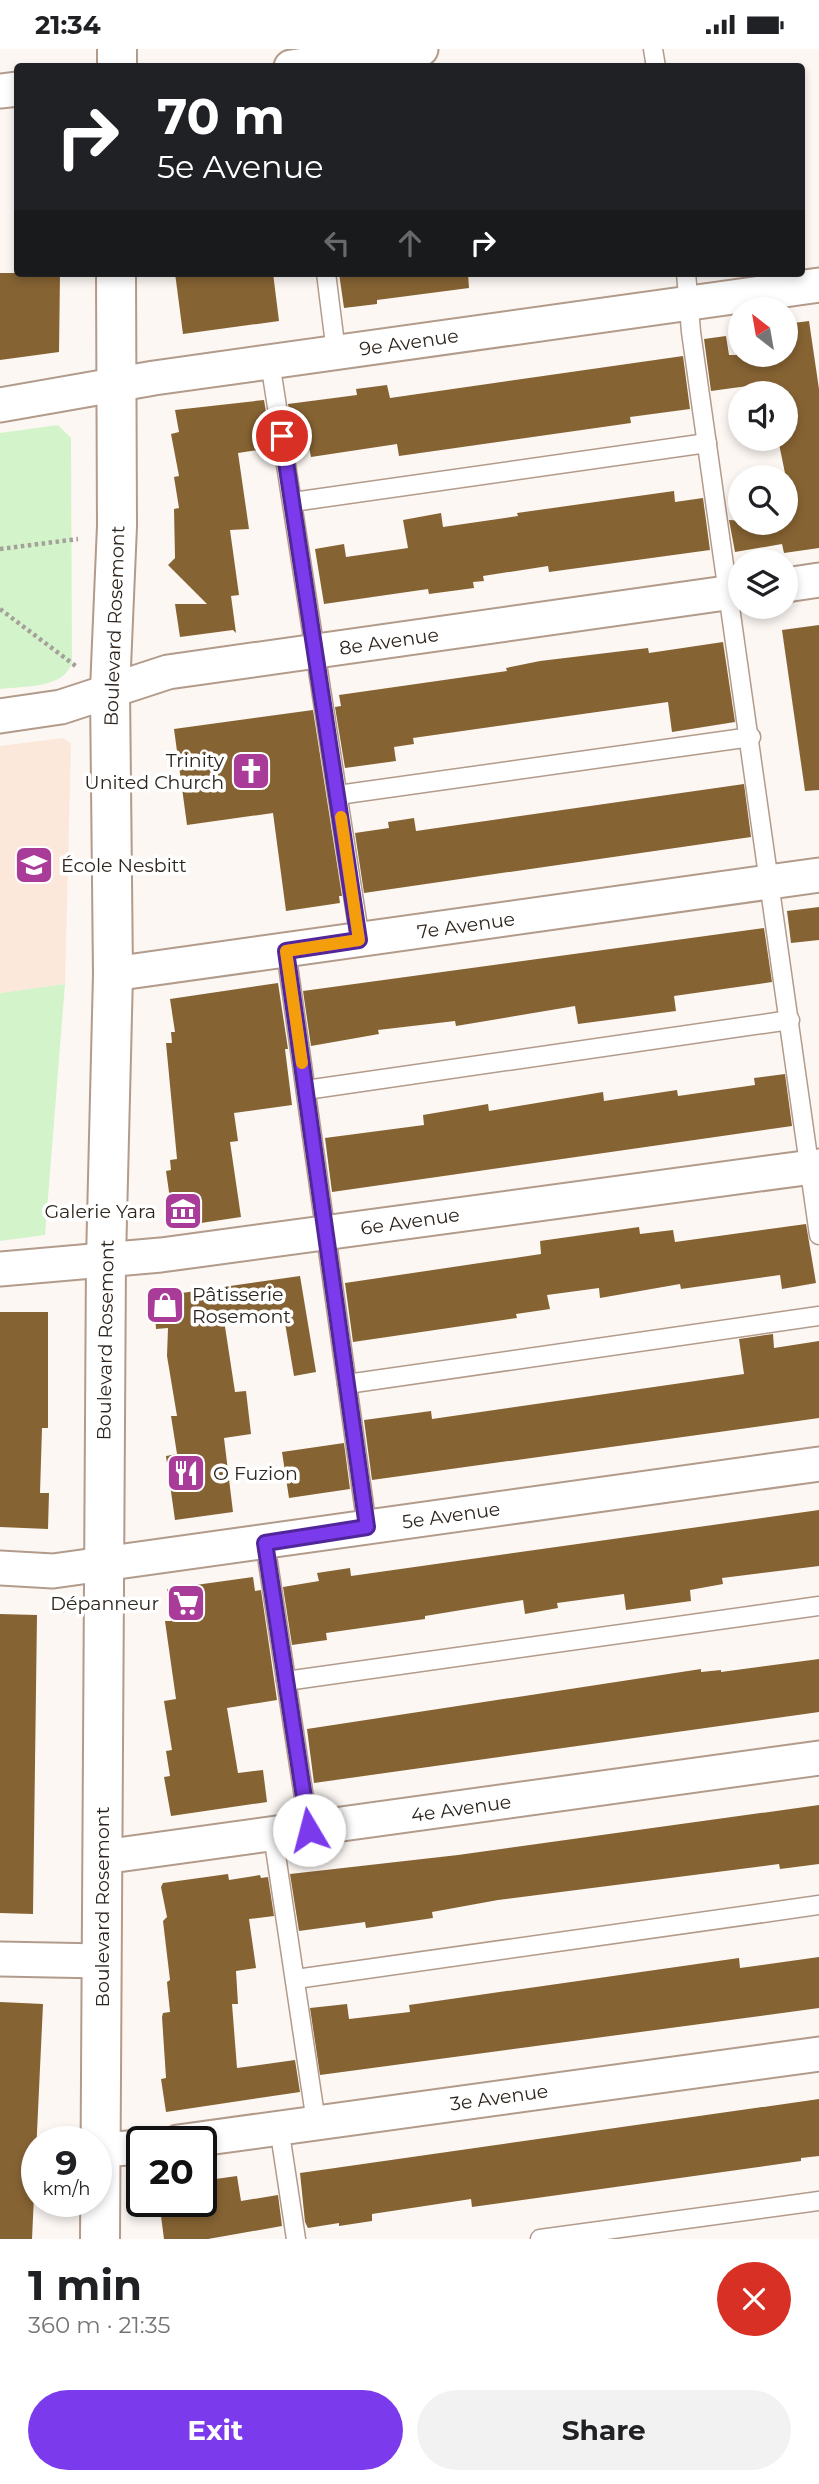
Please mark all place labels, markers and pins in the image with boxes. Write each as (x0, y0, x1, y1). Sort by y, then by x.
pin (252, 406, 312, 466)
place label: Trinity United Church (85, 749, 225, 794)
church icon: Trinity United Church (230, 750, 272, 792)
school or university icon: École Nesbitt (13, 844, 55, 886)
place label: École Nesbitt (61, 854, 187, 877)
museum icon: Galerie Yara (162, 1190, 204, 1232)
place label: Galerie Yara (44, 1200, 156, 1223)
place label: Pâtisserie Rosemont (192, 1283, 291, 1328)
shop icon: Pâtisserie Rosemont (144, 1284, 186, 1326)
restaurant icon: O Fuzion (165, 1452, 207, 1494)
place label: O Fuzion (213, 1462, 298, 1485)
supermarket icon: Dépanneur (165, 1582, 207, 1624)
place label: Dépanneur (50, 1592, 159, 1615)

